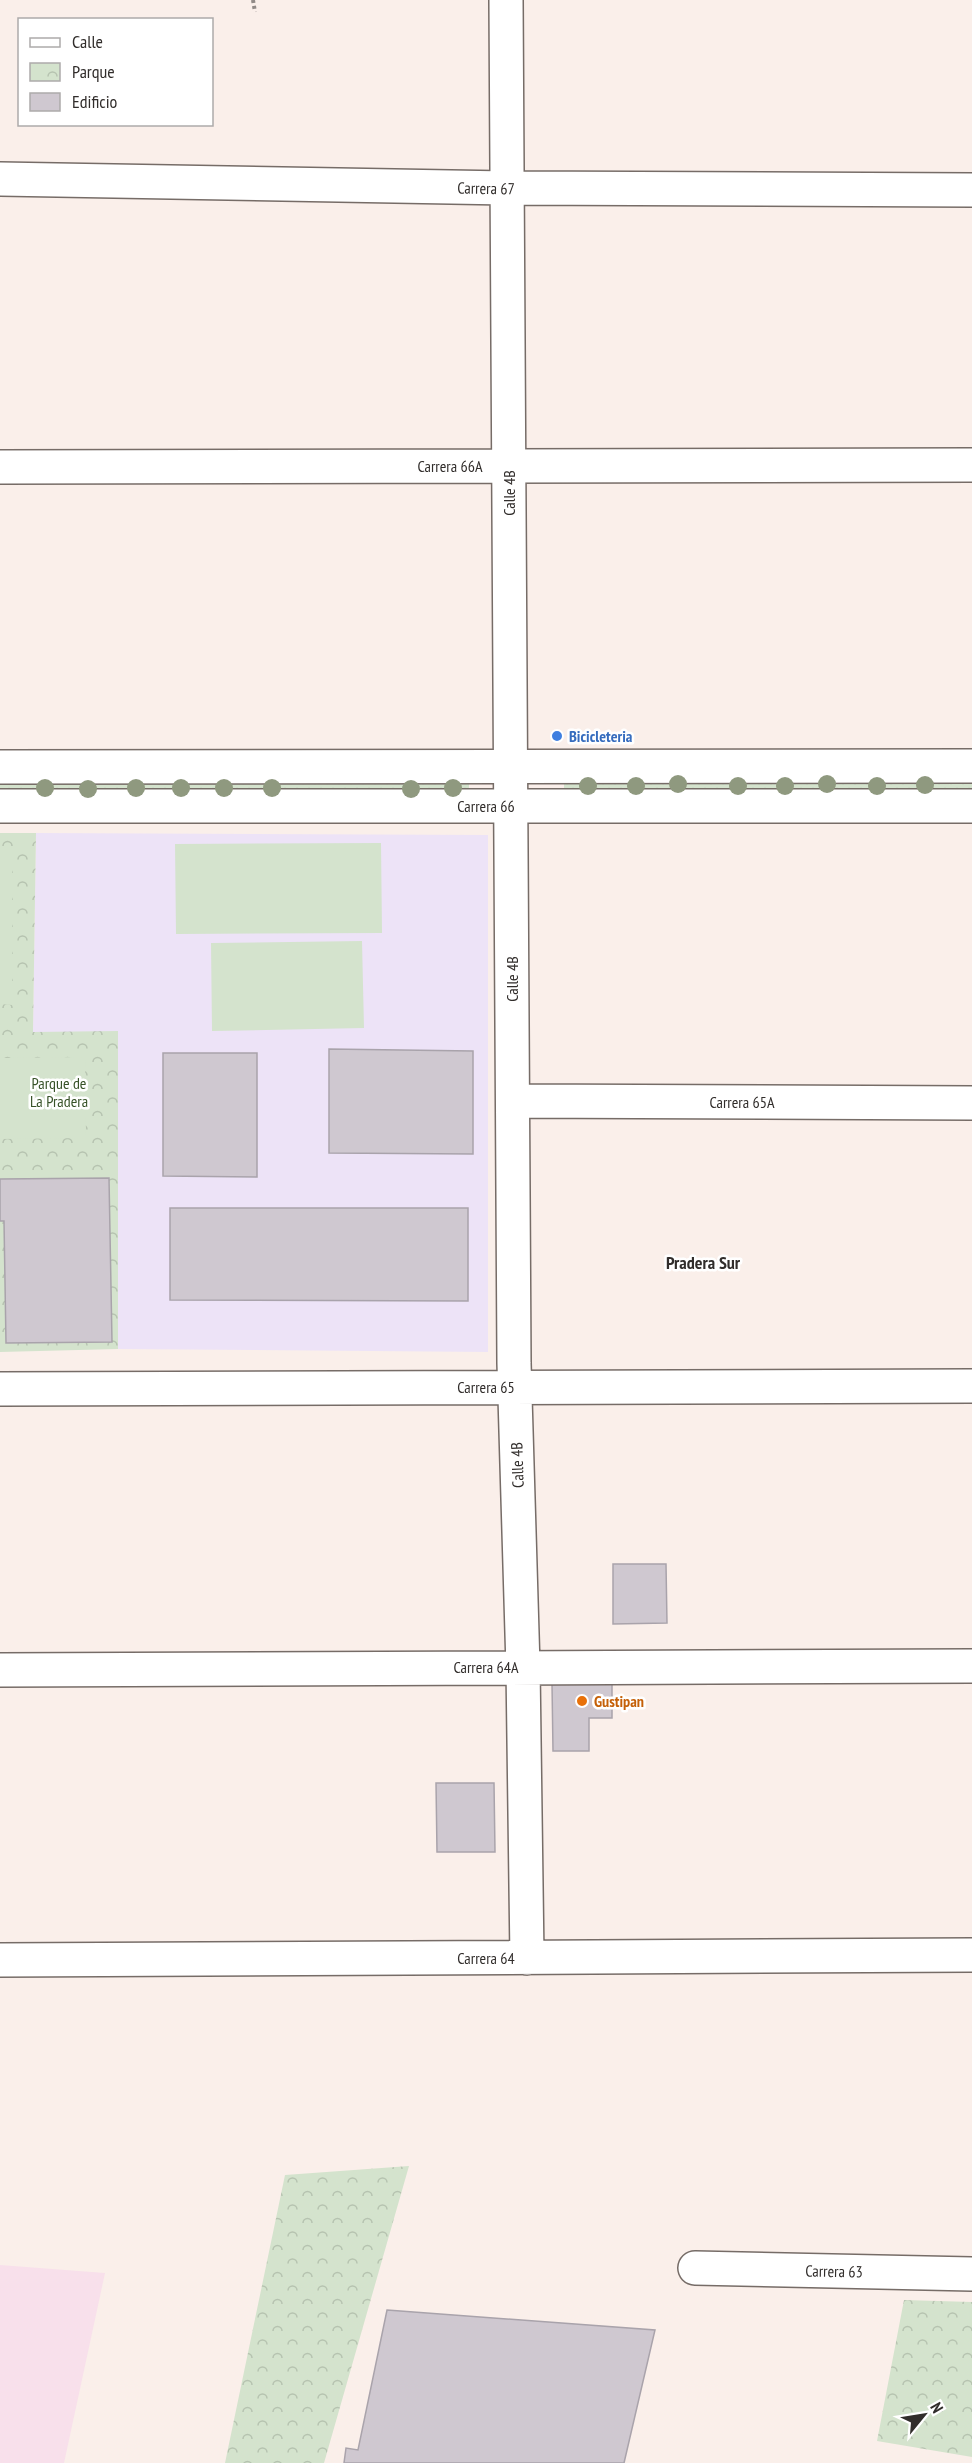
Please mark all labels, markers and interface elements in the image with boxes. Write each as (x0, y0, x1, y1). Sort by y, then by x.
legend (18, 18, 213, 126)
text: Calle (72, 30, 103, 53)
text: Parque (72, 60, 115, 83)
text: Edificio (72, 90, 118, 113)
street label: Carrera 67 (457, 177, 515, 199)
street label: Carrera 66A (417, 456, 483, 476)
street label: Calle 4B (499, 470, 519, 516)
place label: Bicicleteria (569, 726, 633, 746)
marker: Bicicleteria (550, 729, 564, 743)
street label: Carrera 66 (457, 796, 515, 816)
street label: Calle 4B (502, 956, 522, 1002)
park label: Parque de La Pradera (30, 1073, 88, 1111)
street label: Carrera 65A (709, 1092, 775, 1112)
district label: Pradera Sur (666, 1251, 741, 1274)
street label: Carrera 65 (457, 1377, 515, 1397)
street label: Calle 4B (506, 1442, 528, 1488)
street label: Carrera 64A (453, 1657, 519, 1677)
place label: Gustipan (594, 1691, 644, 1711)
marker: Gustipan (575, 1694, 589, 1708)
street label: Carrera 64 (457, 1948, 515, 1968)
street label: Carrera 63 (805, 2260, 863, 2282)
north arrow (894, 2385, 954, 2445)
text: N (926, 2399, 948, 2416)

